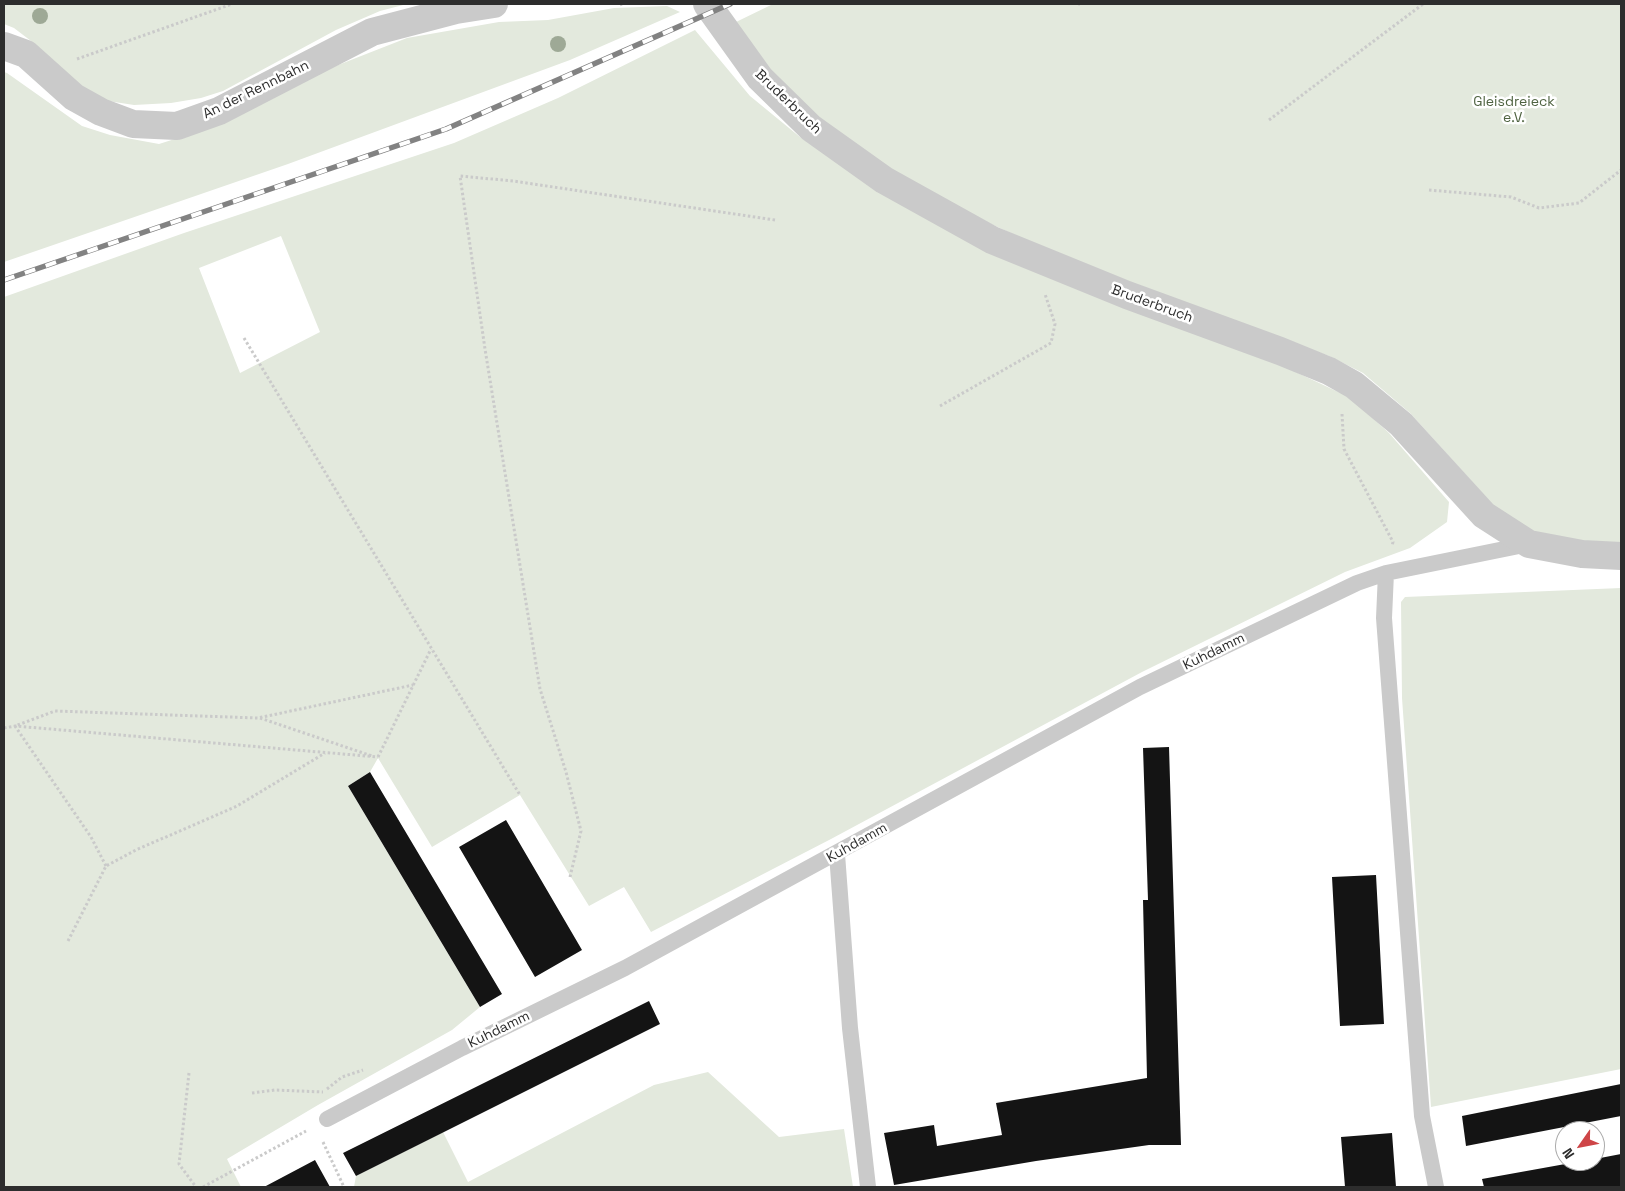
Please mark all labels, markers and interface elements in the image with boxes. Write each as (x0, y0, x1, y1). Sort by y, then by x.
street label: An der Rennbahn (200, 57, 312, 123)
street label: Bruderbruch (751, 66, 825, 138)
park label: Gleisdreieck e.V. (1473, 94, 1555, 126)
street label: Bruderbruch (1109, 281, 1195, 327)
street label: Kuhdamm (1180, 630, 1248, 674)
street label: Kuhdamm (824, 819, 890, 867)
street label: Kuhdamm (465, 1008, 533, 1052)
north arrow (1555, 1121, 1605, 1171)
text: N (1558, 1145, 1578, 1162)

